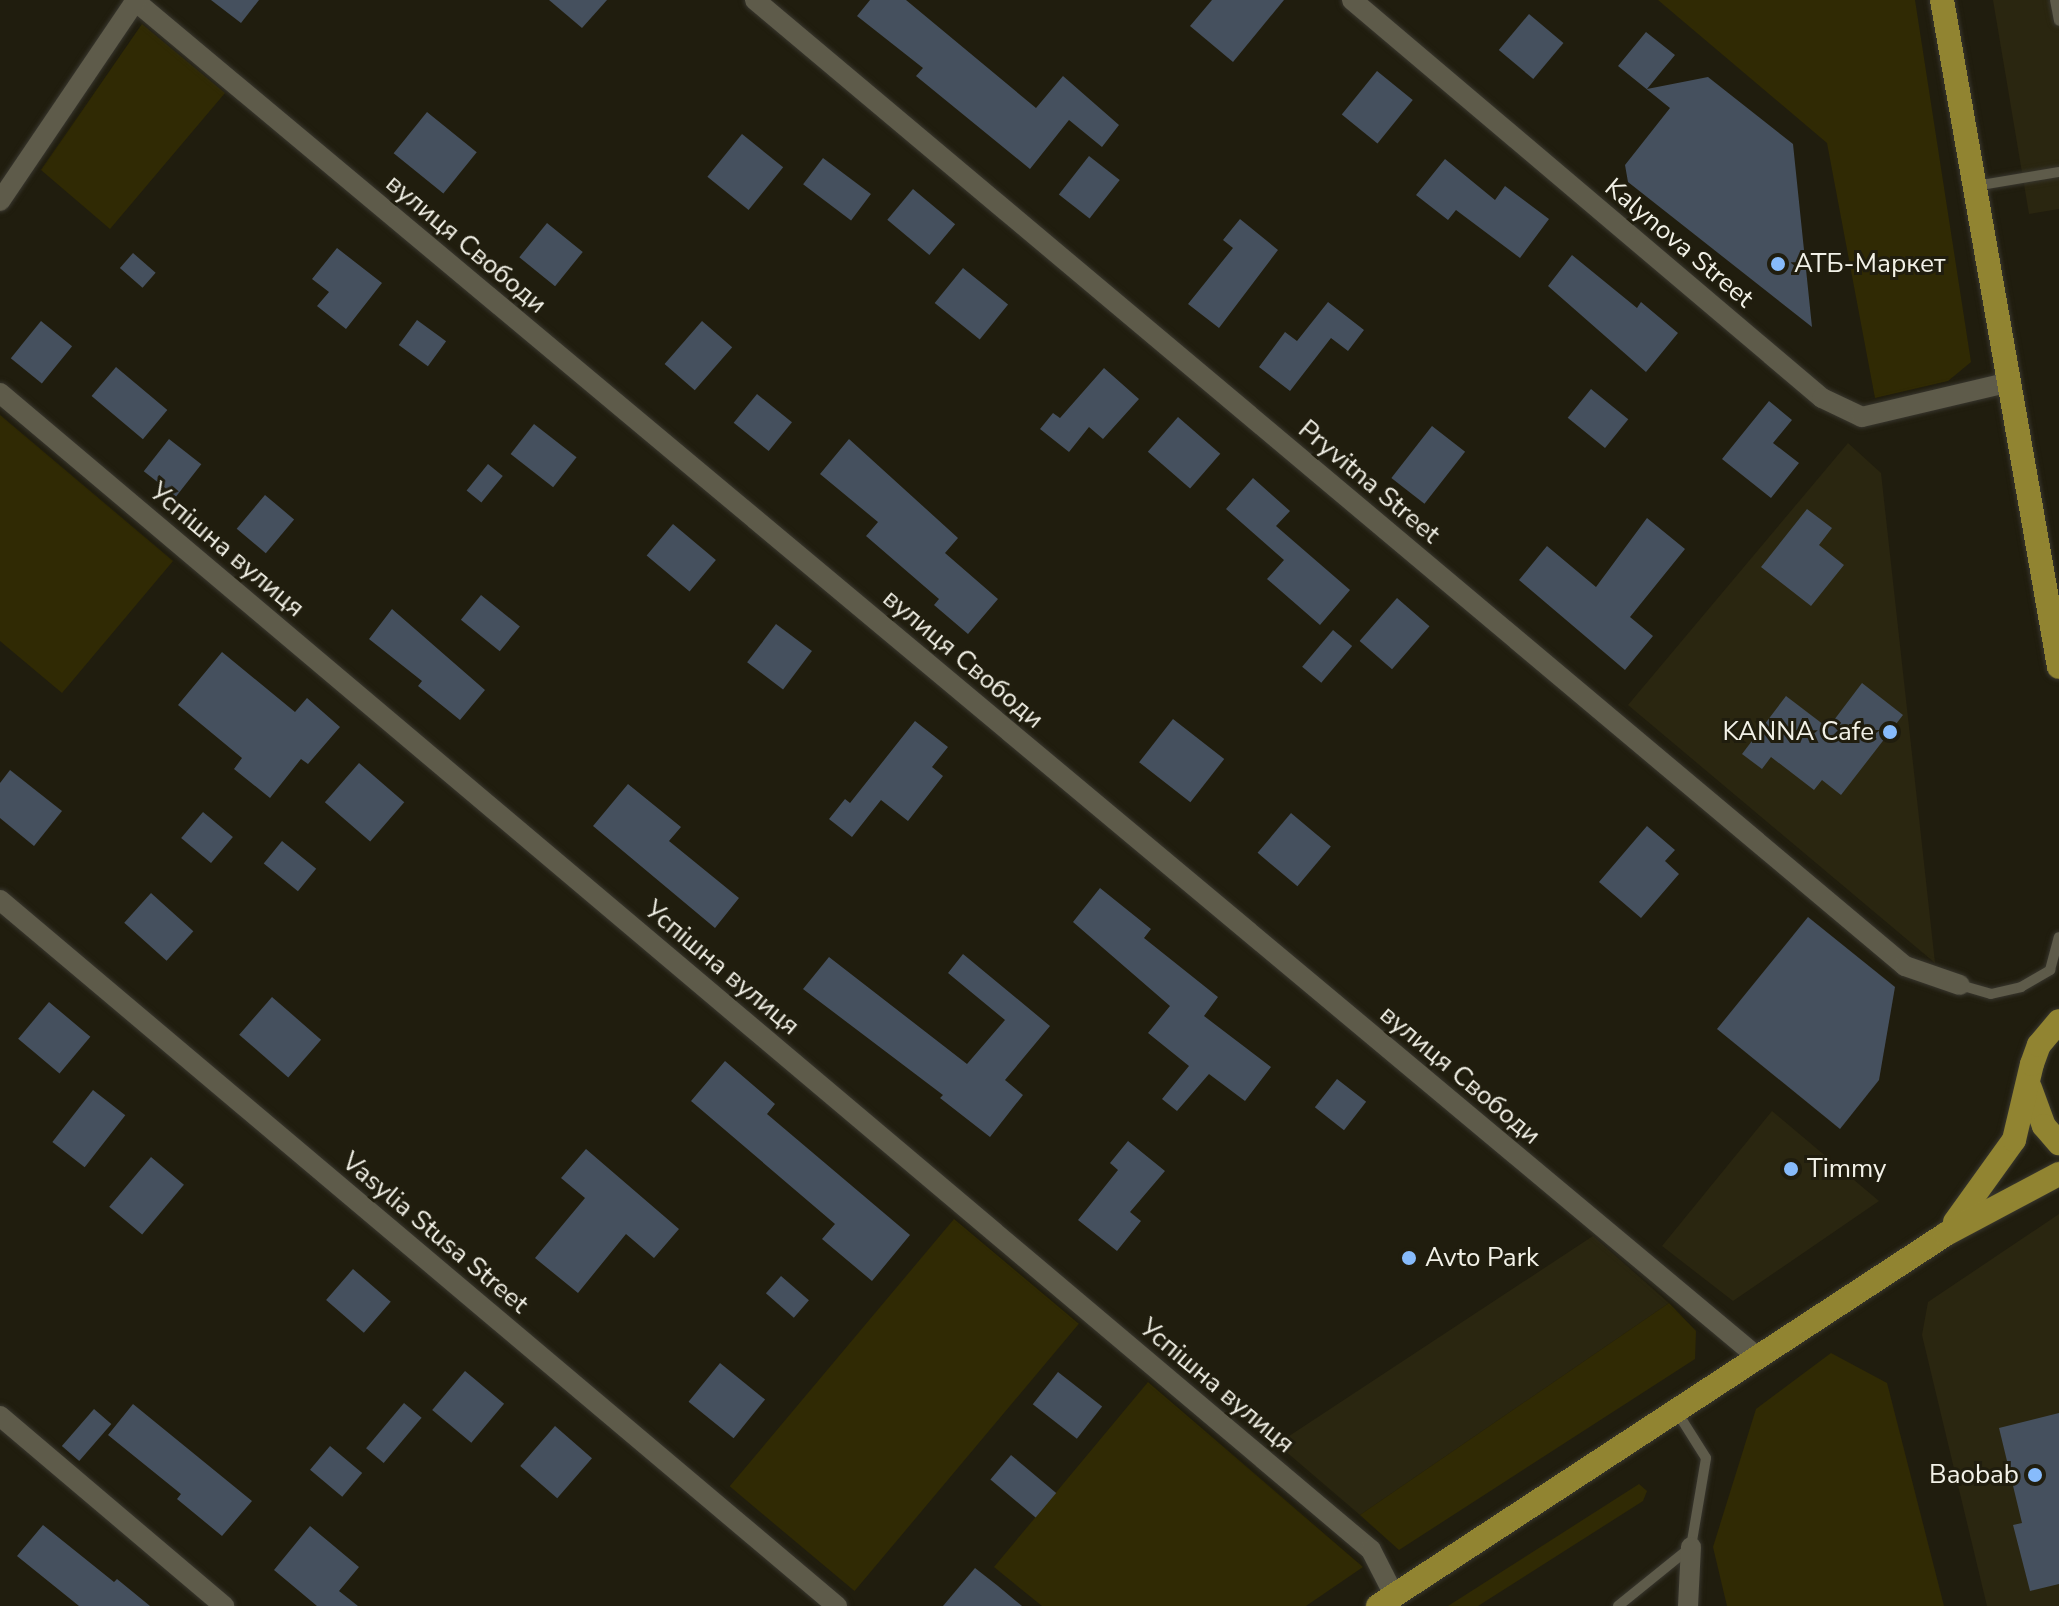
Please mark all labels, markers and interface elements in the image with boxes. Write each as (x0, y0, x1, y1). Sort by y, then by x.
street label: вулиця Свободи (379, 168, 553, 320)
street label: Kalynova Street (1598, 172, 1760, 314)
place label: АТБ-Маркет (1794, 248, 1946, 280)
marker: АТБ-Маркет (1769, 255, 1787, 273)
street label: Pryvitna Street (1292, 414, 1446, 550)
street label: Успішна вулиця (143, 476, 311, 624)
street label: вулиця Свободи (876, 583, 1050, 735)
place label: KANNA Cafe (1722, 716, 1874, 748)
marker: KANNA Cafe (1881, 723, 1899, 741)
street label: Успішна вулиця (638, 894, 806, 1042)
street label: вулиця Свободи (1373, 999, 1547, 1151)
street label: Vasylia Stusa Street (336, 1146, 534, 1320)
place label: Timmy (1807, 1153, 1886, 1185)
marker: Timmy (1782, 1160, 1800, 1178)
place label: Avto Park (1425, 1242, 1539, 1274)
marker: Avto Park (1400, 1249, 1418, 1267)
street label: Успішна вулиця (1133, 1312, 1301, 1460)
place label: Baobab (1929, 1459, 2019, 1491)
marker: Baobab (2026, 1466, 2044, 1484)

